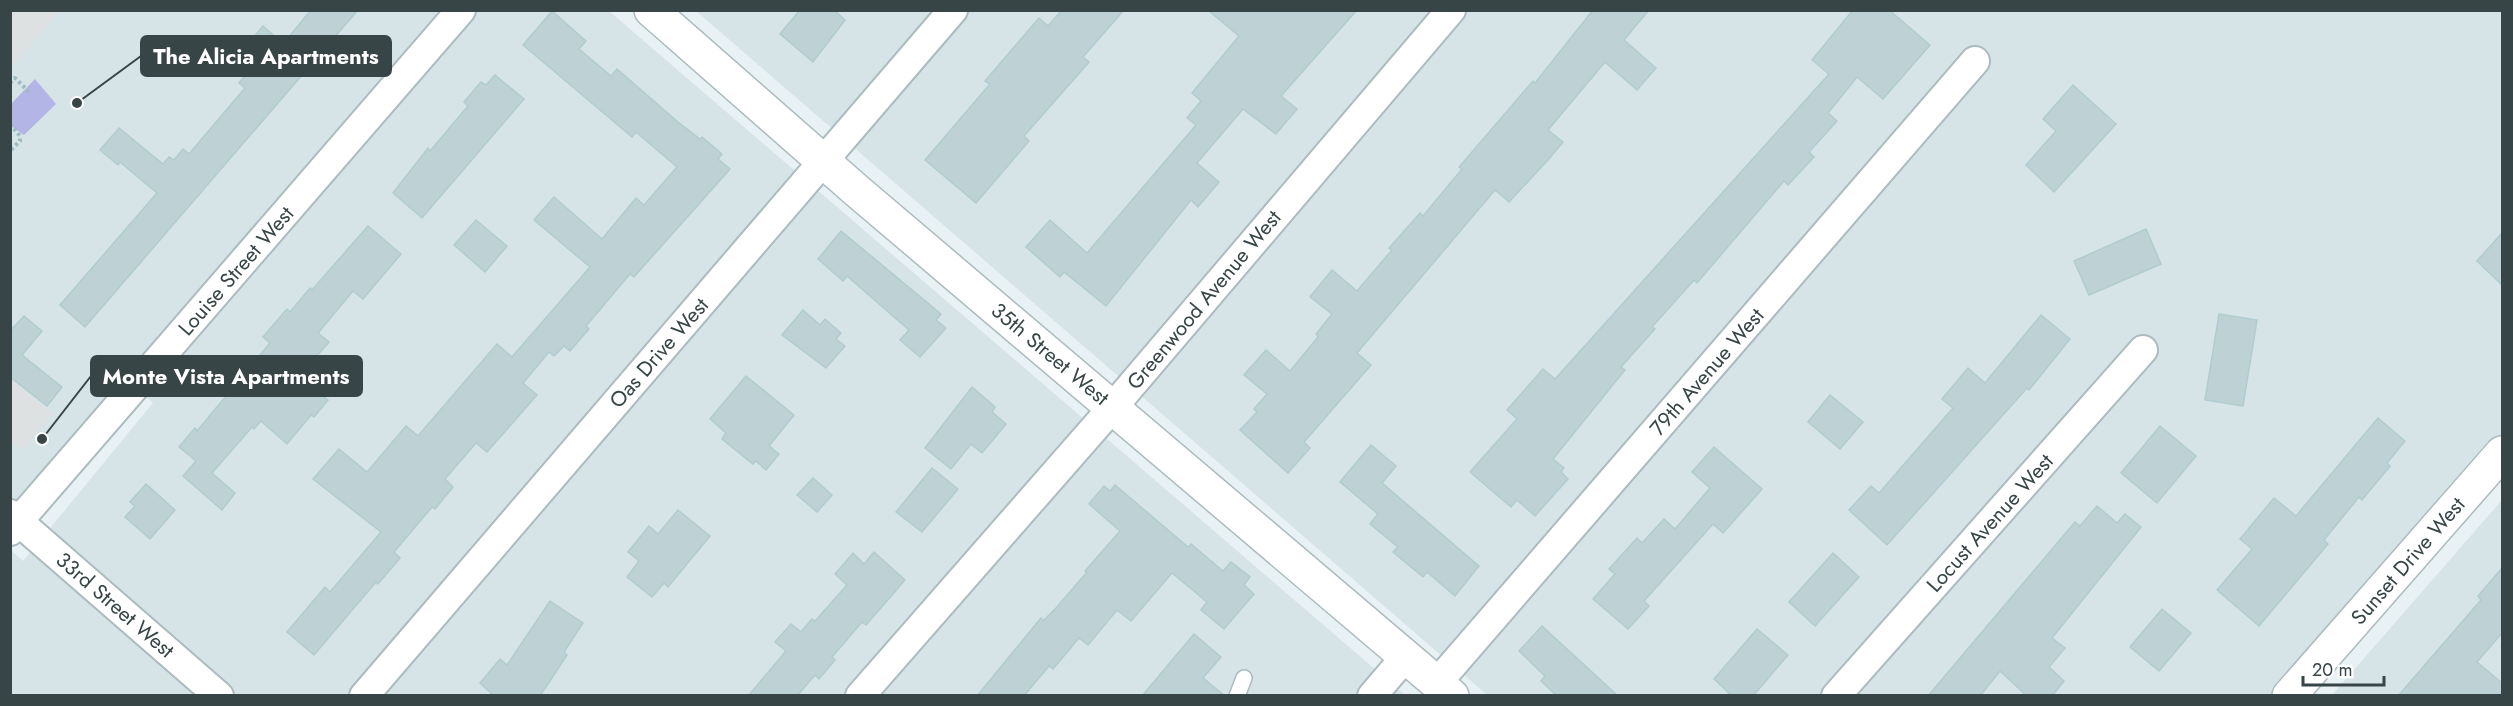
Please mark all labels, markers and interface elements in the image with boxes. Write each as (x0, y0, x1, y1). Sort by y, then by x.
callout: The Alicia Apartments (141, 36, 391, 76)
text: The Alicia Apartments (153, 40, 379, 72)
street label: Louise Street West (171, 200, 301, 342)
street label: Greenwood Avenue West (1120, 204, 1288, 396)
street label: Oas Drive West (602, 291, 716, 415)
street label: 35th Street West (985, 296, 1115, 412)
street label: 79th Avenue West (1643, 302, 1771, 442)
callout: Monte Vista Apartments (91, 356, 362, 396)
text: Monte Vista Apartments (102, 360, 350, 392)
street label: Locust Avenue West (1920, 447, 2060, 599)
street label: Sunset Drive West (2344, 491, 2472, 631)
street label: 33rd Street West (49, 545, 181, 665)
scale bar (2303, 649, 2384, 687)
text: 20 m (2312, 657, 2352, 683)

